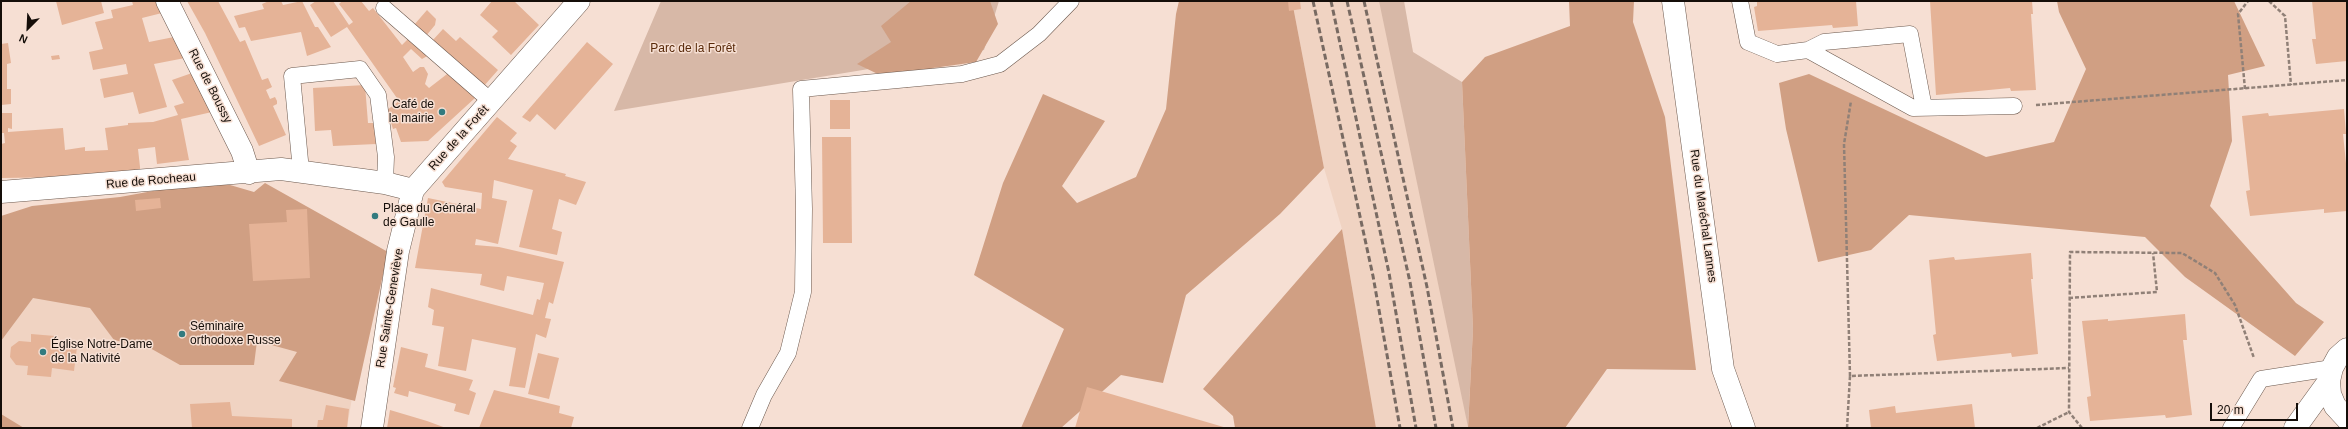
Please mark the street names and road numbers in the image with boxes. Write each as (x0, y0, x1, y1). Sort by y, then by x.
street label: Rue de Boussy (185, 46, 235, 126)
street label: Rue de la Forêt (426, 102, 492, 174)
street label: Rue du Maréchal Lannes (1687, 149, 1719, 283)
street label: Rue de Rocheau (106, 170, 196, 192)
street label: Rue Sainte-Geneviève (373, 247, 407, 369)

